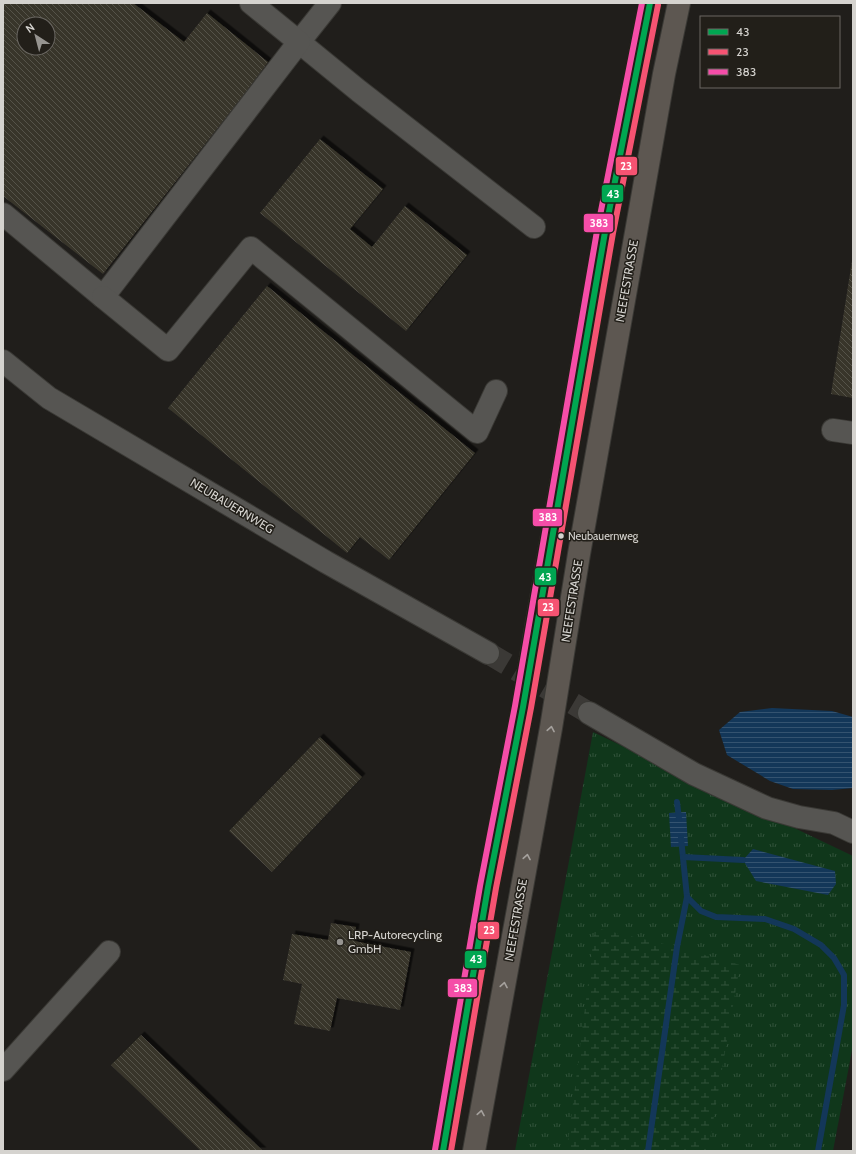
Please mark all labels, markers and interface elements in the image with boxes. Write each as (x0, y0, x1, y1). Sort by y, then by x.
north arrow (16, 16, 56, 56)
legend (700, 16, 840, 88)
text: N (23, 20, 37, 36)
text: 43 (736, 24, 749, 39)
text: 23 (736, 44, 749, 59)
text: 383 (736, 64, 756, 79)
line badge: 23 (615, 156, 638, 176)
text: 23 (620, 159, 632, 173)
line badge: 43 (601, 184, 624, 203)
text: 43 (607, 187, 619, 201)
line badge: 383 (583, 213, 614, 233)
text: 383 (590, 216, 608, 230)
street label: NEEFESTRASSE (612, 238, 641, 323)
street label: NEUBAUERNWEG (188, 475, 277, 536)
line badge: 383 (532, 508, 563, 527)
text: 383 (539, 510, 557, 524)
place label: Neubauernweg (568, 529, 639, 543)
marker: Neubauernweg (556, 531, 566, 541)
street label: NEEFESTRASSE (558, 558, 585, 643)
line badge: 43 (534, 567, 557, 586)
text: 43 (539, 570, 551, 584)
line badge: 23 (537, 598, 560, 617)
text: 23 (542, 600, 554, 614)
one-way arrow (546, 726, 555, 732)
one-way arrow (523, 854, 531, 860)
street label: NEEFESTRASSE (501, 877, 530, 962)
line badge: 23 (477, 921, 500, 940)
text: 23 (483, 923, 495, 937)
place label: LRP-Autorecycling GmbH (348, 927, 443, 956)
marker: LRP-Autorecycling GmbH (335, 937, 345, 947)
line badge: 43 (464, 950, 487, 969)
text: 43 (470, 952, 482, 966)
line badge: 383 (447, 978, 478, 998)
text: 383 (454, 981, 472, 995)
one-way arrow (499, 982, 508, 988)
one-way arrow (476, 1110, 485, 1116)

